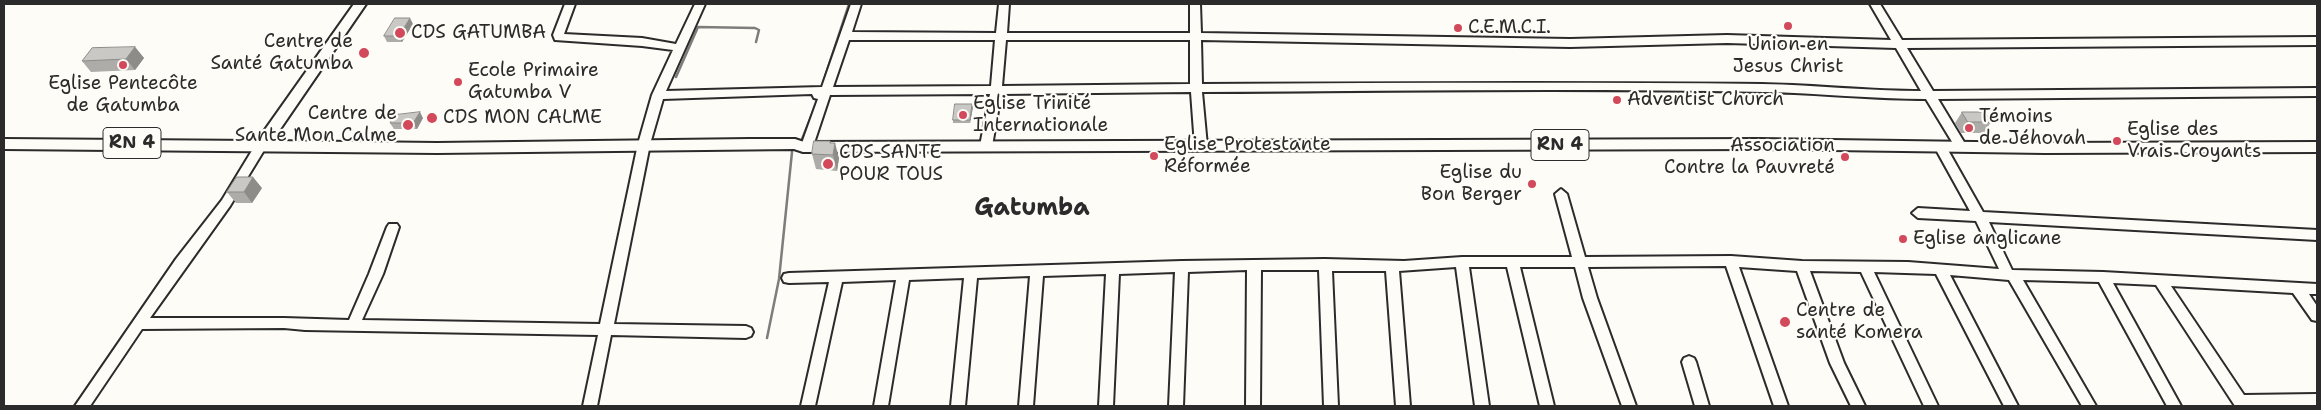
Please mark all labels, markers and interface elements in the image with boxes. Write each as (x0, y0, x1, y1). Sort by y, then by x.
place label: C.E.M.C.I. (1468, 17, 1551, 39)
marker: Union en Jesus Christ (1782, 20, 1794, 32)
place label: CDS GATUMBA (411, 22, 546, 44)
marker: C.E.M.C.I. (1452, 22, 1464, 34)
marker: CDS GATUMBA (393, 26, 407, 40)
place label: Centre de Santé Gatumba (210, 31, 353, 75)
place label: Union en Jesus Christ (1733, 34, 1843, 78)
marker: Centre de Santé Gatumba (357, 46, 371, 60)
marker: Eglise Pentecôte de Gatumba (117, 59, 129, 71)
place label: Ecole Primaire Gatumba V (468, 60, 599, 104)
place label: Eglise Pentecôte de Gatumba (48, 73, 198, 117)
marker: Ecole Primaire Gatumba V (452, 76, 464, 88)
place label: Adventist Church (1627, 89, 1784, 111)
place label: Eglise Trinité Internationale (973, 93, 1108, 137)
marker: Adventist Church (1611, 94, 1623, 106)
place label: Centre de Sante Mon Calme (235, 103, 397, 147)
place label: Témoins de Jéhovah (1979, 106, 2086, 150)
place label: CDS MON CALME (443, 107, 602, 129)
marker: Eglise Trinité Internationale (957, 109, 969, 121)
marker: CDS MON CALME (425, 111, 439, 125)
marker: Centre de Sante Mon Calme (401, 118, 415, 132)
place label: Eglise des Vrais Croyants (2127, 119, 2261, 163)
marker: Témoins de Jéhovah (1963, 122, 1975, 134)
road number: RN 4 (103, 128, 161, 158)
road number: RN 4 (1531, 130, 1589, 160)
place label: Eglise Protestante Réformée (1164, 134, 1331, 178)
place label: Association Contre la Pauvreté (1664, 135, 1835, 179)
marker: Eglise des Vrais Croyants (2111, 135, 2123, 147)
place label: CDS SANTE POUR TOUS (839, 142, 943, 186)
marker: Eglise Protestante Réformée (1148, 150, 1160, 162)
marker: Association Contre la Pauvreté (1839, 151, 1851, 163)
marker: CDS SANTE POUR TOUS (821, 157, 835, 171)
place label: Eglise du Bon Berger (1421, 162, 1522, 206)
marker: Eglise du Bon Berger (1526, 178, 1538, 190)
district label: Gatumba (974, 195, 1090, 223)
place label: Eglise anglicane (1913, 228, 2062, 250)
marker: Eglise anglicane (1897, 233, 1909, 245)
place label: Centre de santé Komera (1796, 300, 1922, 344)
marker: Centre de santé Komera (1778, 315, 1792, 329)

